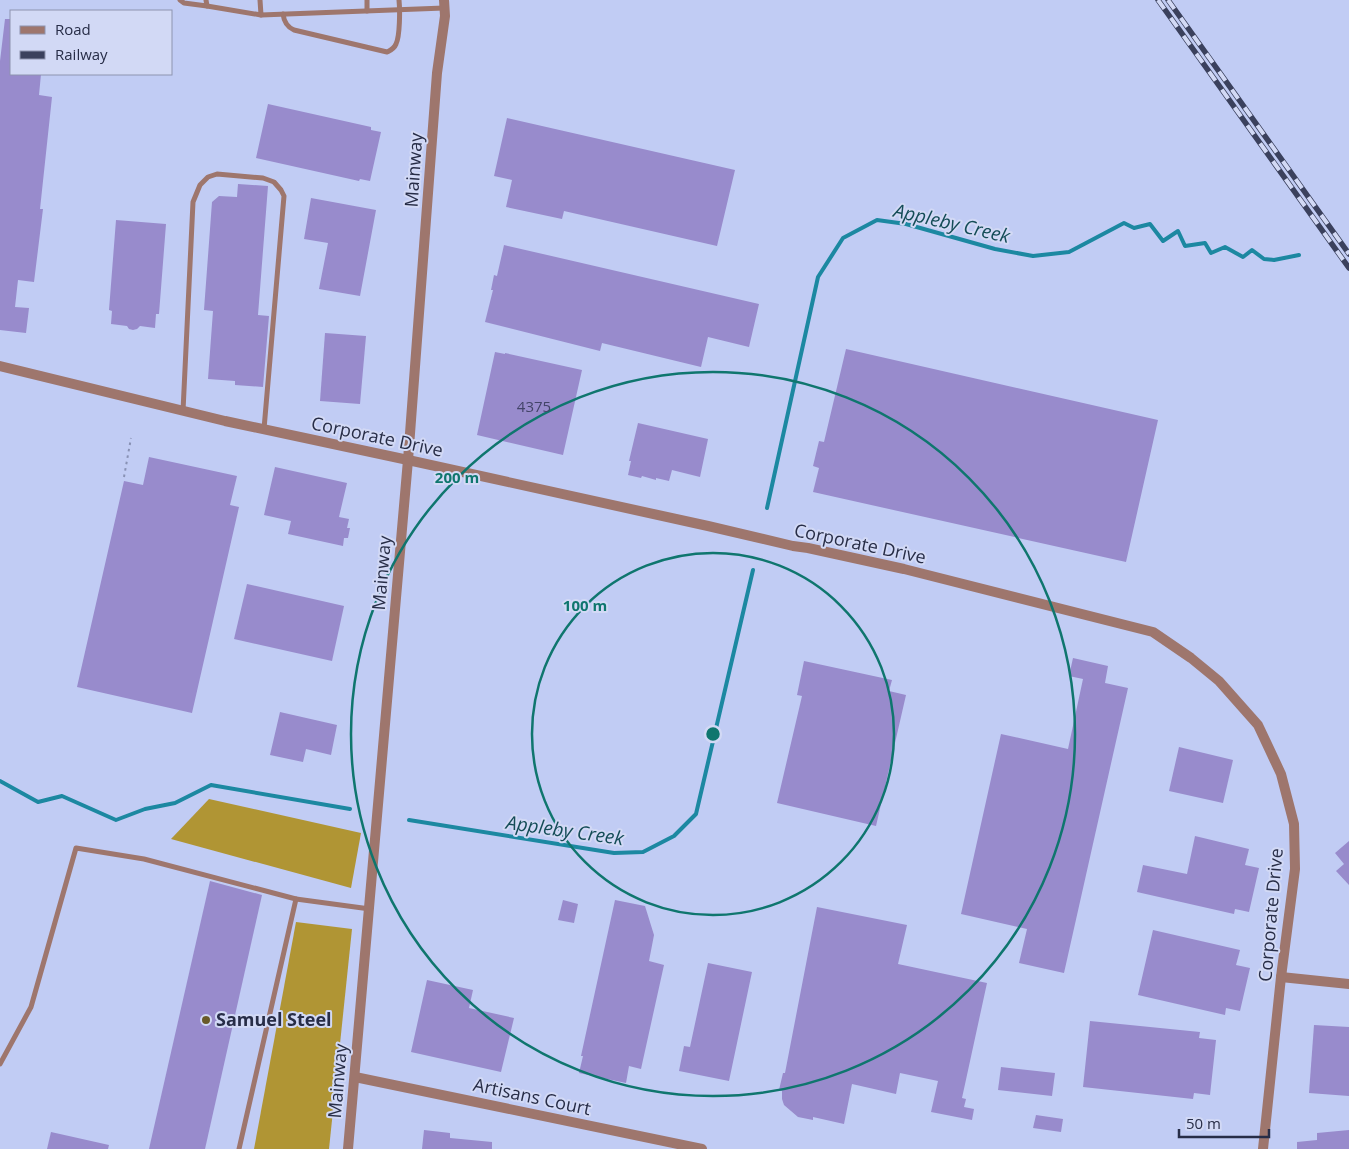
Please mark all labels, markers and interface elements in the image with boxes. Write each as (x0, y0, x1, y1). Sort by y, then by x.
legend (10, 10, 172, 75)
text: Road (55, 19, 91, 39)
text: Railway (55, 44, 108, 64)
street label: Mainway (398, 131, 428, 208)
water label: Appleby Creek (889, 197, 1013, 249)
house number: 4375 (517, 396, 551, 416)
street label: Corporate Drive (309, 410, 445, 462)
text: 200 m (435, 467, 479, 487)
street label: Corporate Drive (792, 517, 928, 569)
street label: Mainway (366, 534, 396, 611)
text: 100 m (563, 595, 607, 615)
centre of rings (704, 725, 722, 743)
water label: Appleby Creek (503, 809, 626, 851)
street label: Corporate Drive (1252, 847, 1288, 983)
place label: Samuel Steel (216, 1007, 332, 1031)
marker: Samuel Steel (200, 1014, 212, 1026)
street label: Mainway (322, 1042, 352, 1119)
street label: Artisans Court (471, 1072, 593, 1120)
scale bar (1179, 1106, 1269, 1138)
text: 50 m (1186, 1113, 1221, 1133)

